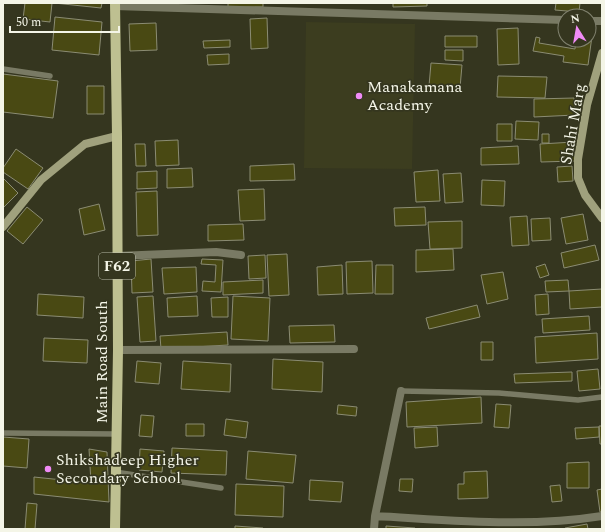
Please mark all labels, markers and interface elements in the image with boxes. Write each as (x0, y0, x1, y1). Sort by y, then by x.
scale bar (10, 8, 119, 34)
north arrow (557, 8, 597, 48)
text: N (569, 9, 581, 28)
text: 50 m (16, 13, 41, 32)
place label: Manakamana Academy (367, 75, 462, 117)
street label: Shahi Marg (554, 82, 592, 166)
marker: Manakamana Academy (354, 91, 364, 101)
road number: F62 (99, 253, 135, 279)
street label: Main Road South (90, 301, 114, 423)
place label: Shikshadeep Higher Secondary School (56, 448, 199, 490)
marker: Shikshadeep Higher Secondary School (43, 464, 53, 474)

